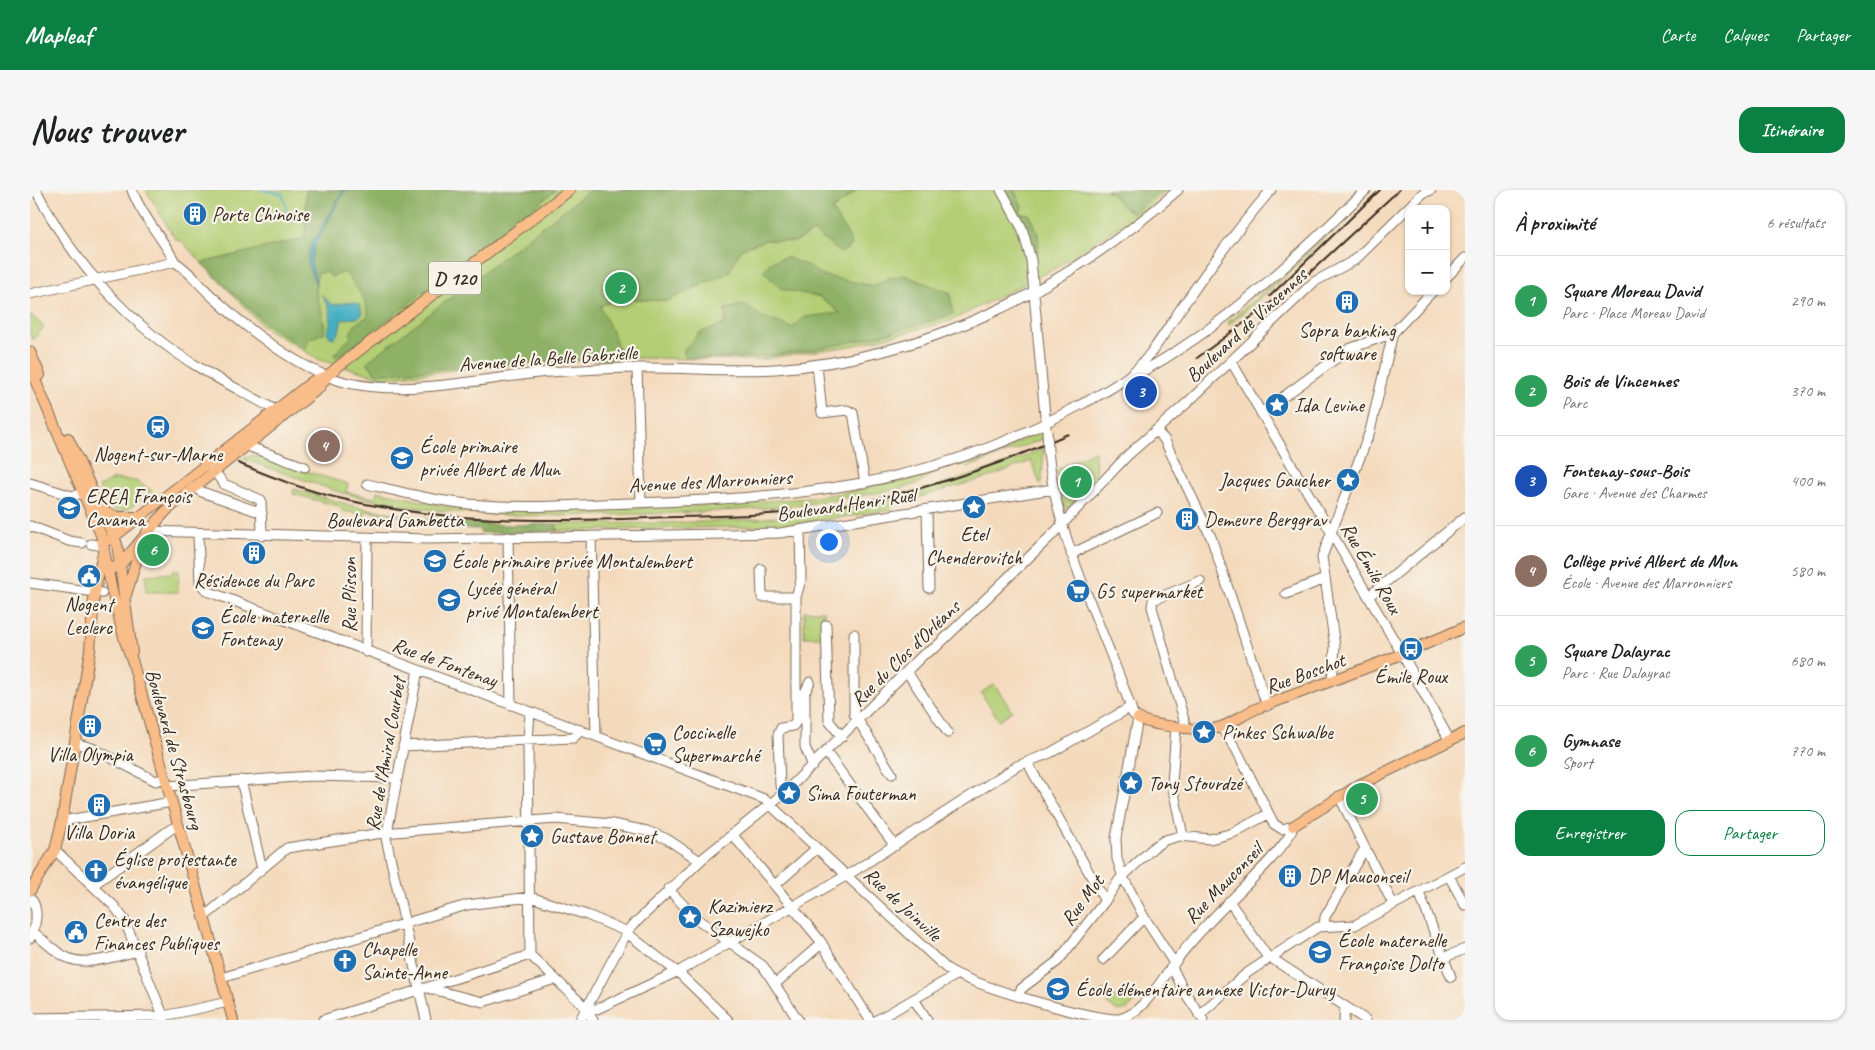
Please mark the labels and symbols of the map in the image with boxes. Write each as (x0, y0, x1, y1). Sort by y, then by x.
building icon: Porte Chinoise (182, 201, 208, 227)
place label: Porte Chinoise (212, 202, 310, 227)
street label: Boulevard de Vincennes (1181, 261, 1314, 388)
road number: D 120 (429, 262, 481, 295)
pin: 2 (605, 269, 637, 307)
building icon: Sopra banking software (1334, 289, 1360, 315)
place label: Sopra banking software (1298, 318, 1397, 366)
street label: Avenue de la Belle Gabrielle (458, 340, 639, 377)
pin: 3 (1125, 373, 1157, 411)
place icon: Ida Levine (1264, 392, 1290, 418)
place label: Ida Levine (1294, 393, 1366, 418)
station icon: Nogent-sur-Marne (145, 414, 171, 440)
pin: 4 (308, 427, 340, 465)
place label: École primaire privée Albert de Mun (420, 434, 561, 482)
place label: Nogent-sur-Marne (94, 442, 224, 467)
school or university icon: École primaire privée Albert de Mun (389, 445, 415, 471)
pin: 1 (1060, 463, 1092, 501)
street label: Avenue des Marronniers (628, 465, 794, 498)
place icon: Jacques Gaucher (1335, 467, 1361, 493)
place label: Jacques Gaucher (1218, 468, 1332, 493)
street label: Boulevard Henri Ruel (775, 482, 921, 527)
place label: EREA François Cavanna (86, 484, 193, 532)
place icon: Etel Chenderovitch (961, 494, 987, 520)
school or university icon: EREA François Cavanna (56, 495, 82, 521)
building icon: Demeure Berggrav (1174, 506, 1200, 532)
place label: Demeure Berggrav (1204, 507, 1329, 532)
street label: Boulevard Gambetta (326, 508, 465, 533)
street label: Rue Émile Roux (1335, 518, 1409, 620)
place label: Etel Chenderovitch (926, 522, 1023, 570)
your location (816, 529, 842, 555)
pin: 6 (137, 531, 169, 569)
building icon: Résidence du Parc (241, 540, 267, 566)
school or university icon: École primaire privée Montalembert (422, 548, 448, 574)
place label: École primaire privée Montalembert (452, 549, 694, 574)
street label: Rue Plisson (337, 556, 362, 633)
public building icon: Nogent Leclerc (76, 563, 102, 589)
place label: Résidence du Parc (194, 568, 315, 593)
place label: Lycée général privé Montalembert (466, 576, 600, 624)
supermarket icon: G5 supermarket (1065, 578, 1091, 604)
place label: G5 supermarket (1096, 579, 1204, 604)
school or university icon: Lycée général privé Montalembert (436, 587, 462, 613)
place label: Nogent Leclerc (65, 592, 117, 640)
street label: Rue du Clos d'Orléans (845, 593, 967, 712)
place label: École maternelle Fontenay (220, 604, 330, 652)
school or university icon: École maternelle Fontenay (190, 615, 216, 641)
street label: Rue de Fontenay (389, 632, 502, 693)
bus stop icon: Émile Roux (1398, 636, 1424, 662)
street label: Rue Boschot (1262, 647, 1351, 699)
place label: Émile Roux (1375, 664, 1449, 689)
street label: Boulevard de Strasbourg (140, 666, 210, 834)
street label: Rue de l'Amiral Courbet (360, 672, 412, 833)
building icon: Villa Olympia (77, 713, 103, 739)
place icon: Pinkes Schwalbe (1191, 719, 1217, 745)
place label: Coccinelle Supermarché (672, 720, 763, 768)
place label: Pinkes Schwalbe (1222, 720, 1334, 745)
supermarket icon: Coccinelle Supermarché (642, 731, 668, 757)
place label: Villa Olympia (48, 742, 134, 767)
place icon: Tony Stourdzé (1118, 770, 1144, 796)
place label: Tony Stourdzé (1148, 771, 1245, 796)
place icon: Sima Fouterman (776, 780, 802, 806)
pin: 5 (1346, 780, 1378, 818)
place label: Sima Fouterman (806, 781, 917, 806)
building icon: Villa Doria (86, 792, 112, 818)
place label: Villa Doria (64, 820, 136, 845)
place icon: Gustave Bonnet (519, 823, 545, 849)
place label: Gustave Bonnet (550, 824, 659, 849)
street label: Rue Mauconseil (1179, 835, 1270, 929)
place label: Église protestante évangélique (114, 847, 237, 895)
church icon: Église protestante évangélique (83, 858, 109, 884)
street label: Rue de Joinville (859, 862, 948, 948)
building icon: DP Mauconseil (1277, 863, 1303, 889)
place label: DP Mauconseil (1308, 864, 1412, 889)
street label: Rue Mot (1055, 868, 1111, 931)
place label: Kazimierz Szawejko (708, 894, 775, 942)
place icon: Kazimierz Szawejko (677, 904, 703, 930)
place label: Centre des Finances Publiques (94, 908, 221, 956)
public building icon: Centre des Finances Publiques (63, 919, 89, 945)
place label: École maternelle Françoise Dolto (1338, 928, 1448, 976)
place label: Chapelle Sainte-Anne (362, 937, 448, 985)
school or university icon: École maternelle Françoise Dolto (1307, 939, 1333, 965)
church icon: Chapelle Sainte-Anne (332, 948, 358, 974)
school or university icon: École élémentaire annexe Victor-Duruy (1045, 976, 1071, 1002)
place label: École élémentaire annexe Victor-Duruy (1076, 977, 1336, 1002)

